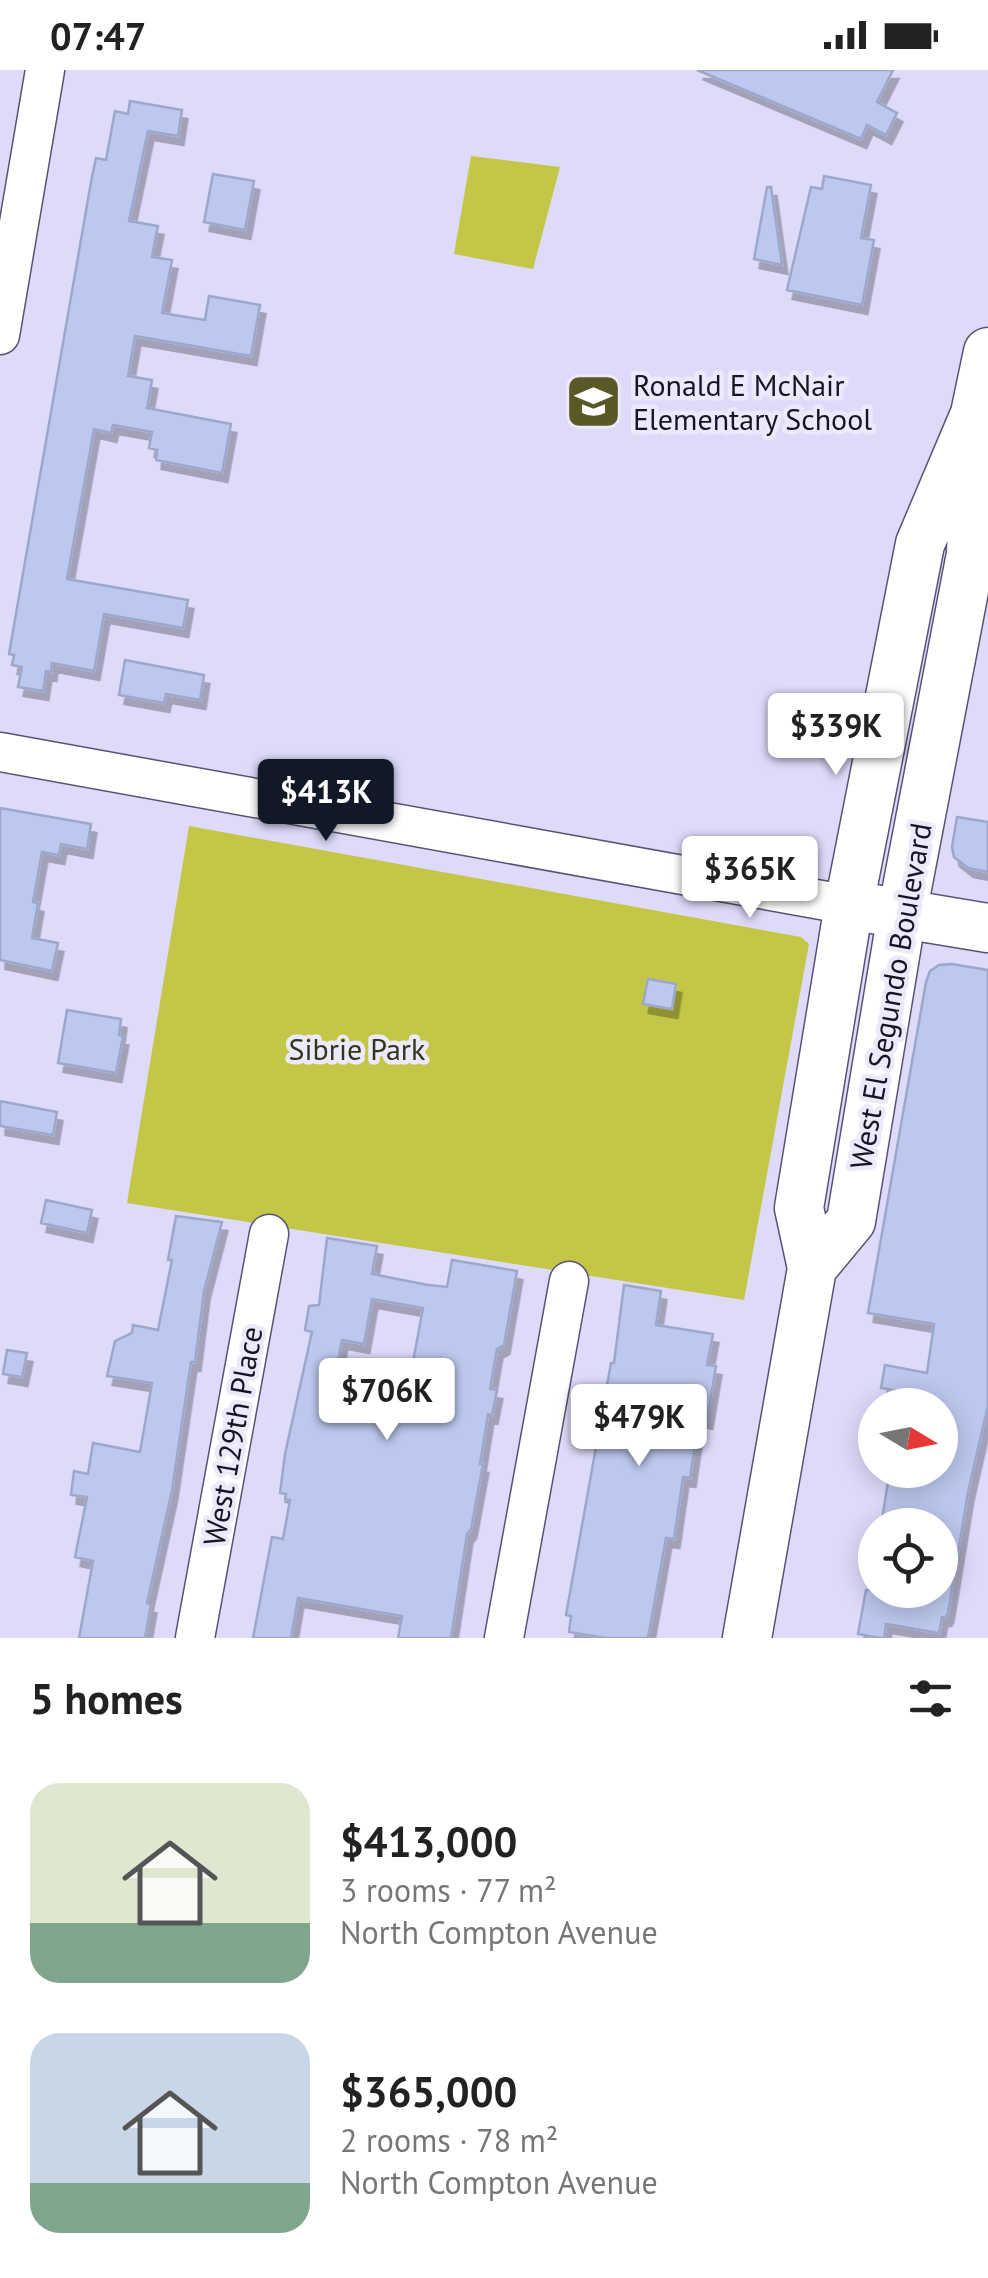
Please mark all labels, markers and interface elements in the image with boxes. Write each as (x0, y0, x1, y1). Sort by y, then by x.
text: 07:47 (50, 11, 146, 60)
place label: Ronald E McNair Elementary School (633, 365, 872, 438)
school or university icon: Ronald E McNair Elementary School (564, 371, 624, 431)
pin: $339K (766, 693, 906, 778)
text: $339K (790, 704, 882, 746)
pin: $413K (256, 759, 396, 844)
text: $413K (280, 770, 372, 812)
street label: West El Segundo Boulevard (840, 820, 940, 1172)
pin: $365K (680, 836, 820, 921)
text: $365K (704, 847, 796, 889)
park label: Sibrie Park (289, 1029, 426, 1068)
street label: West 129th Place (194, 1323, 270, 1549)
pin: $706K (317, 1358, 457, 1443)
text: $706K (341, 1369, 433, 1411)
pin: $479K (569, 1384, 709, 1469)
north arrow (858, 1388, 958, 1488)
map controls (858, 1388, 958, 1608)
text: $479K (593, 1395, 685, 1437)
button: locate (858, 1508, 958, 1608)
text: 5 homes (30, 1671, 183, 1726)
icon: filters (903, 1671, 958, 1726)
text: $413,000 (340, 1814, 517, 1869)
icon: home (110, 1823, 230, 1943)
text: 3 rooms · 77 m² (340, 1869, 557, 1911)
text: North Compton Avenue (340, 1911, 658, 1953)
text: $365,000 (340, 2064, 517, 2119)
icon: home (110, 2073, 230, 2193)
text: 2 rooms · 78 m² (340, 2119, 558, 2161)
text: North Compton Avenue (340, 2161, 658, 2203)

